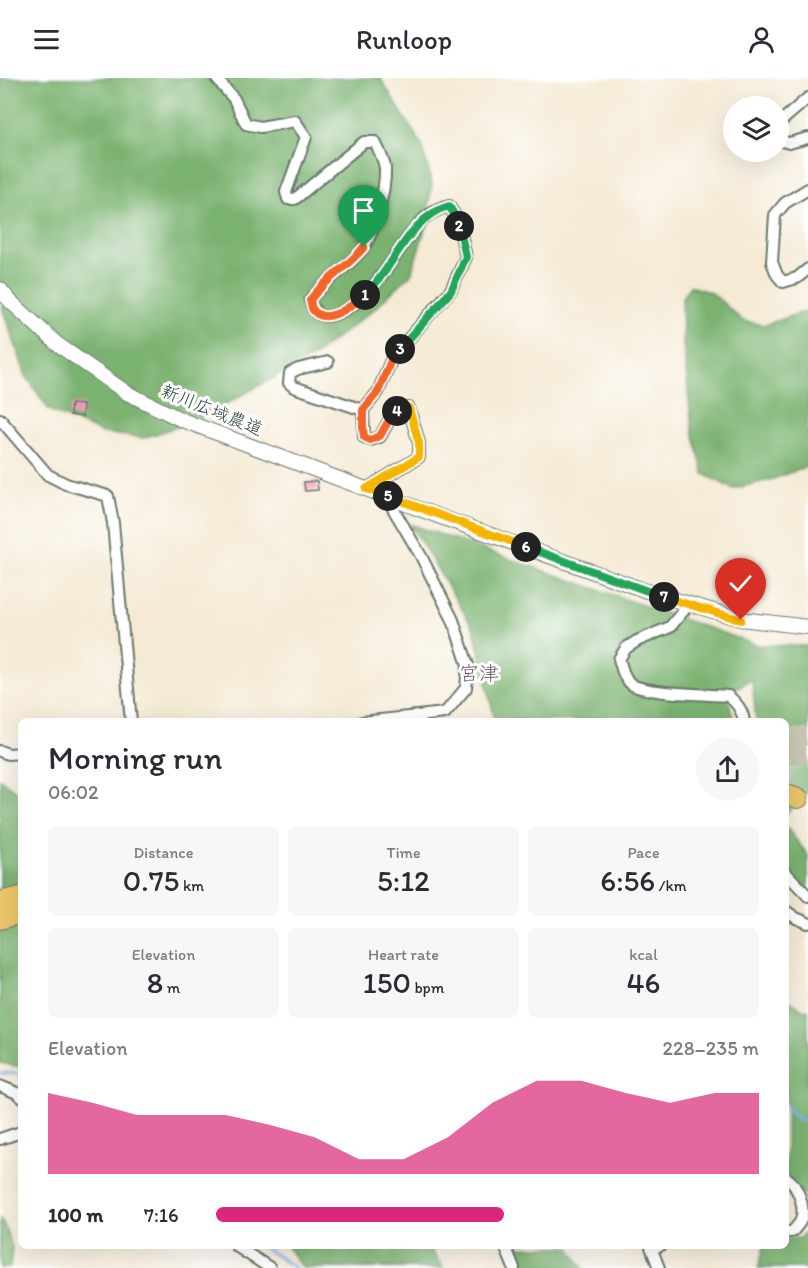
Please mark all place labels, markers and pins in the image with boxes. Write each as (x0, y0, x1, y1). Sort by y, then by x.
pin (338, 185, 389, 247)
pin: 2 (444, 211, 474, 241)
pin: 1 (350, 280, 380, 310)
pin: 3 (385, 334, 415, 364)
pin: 4 (382, 396, 412, 426)
pin: 5 (373, 481, 403, 511)
pin: 6 (511, 532, 541, 562)
pin (715, 558, 766, 620)
pin: 7 (649, 582, 679, 612)

